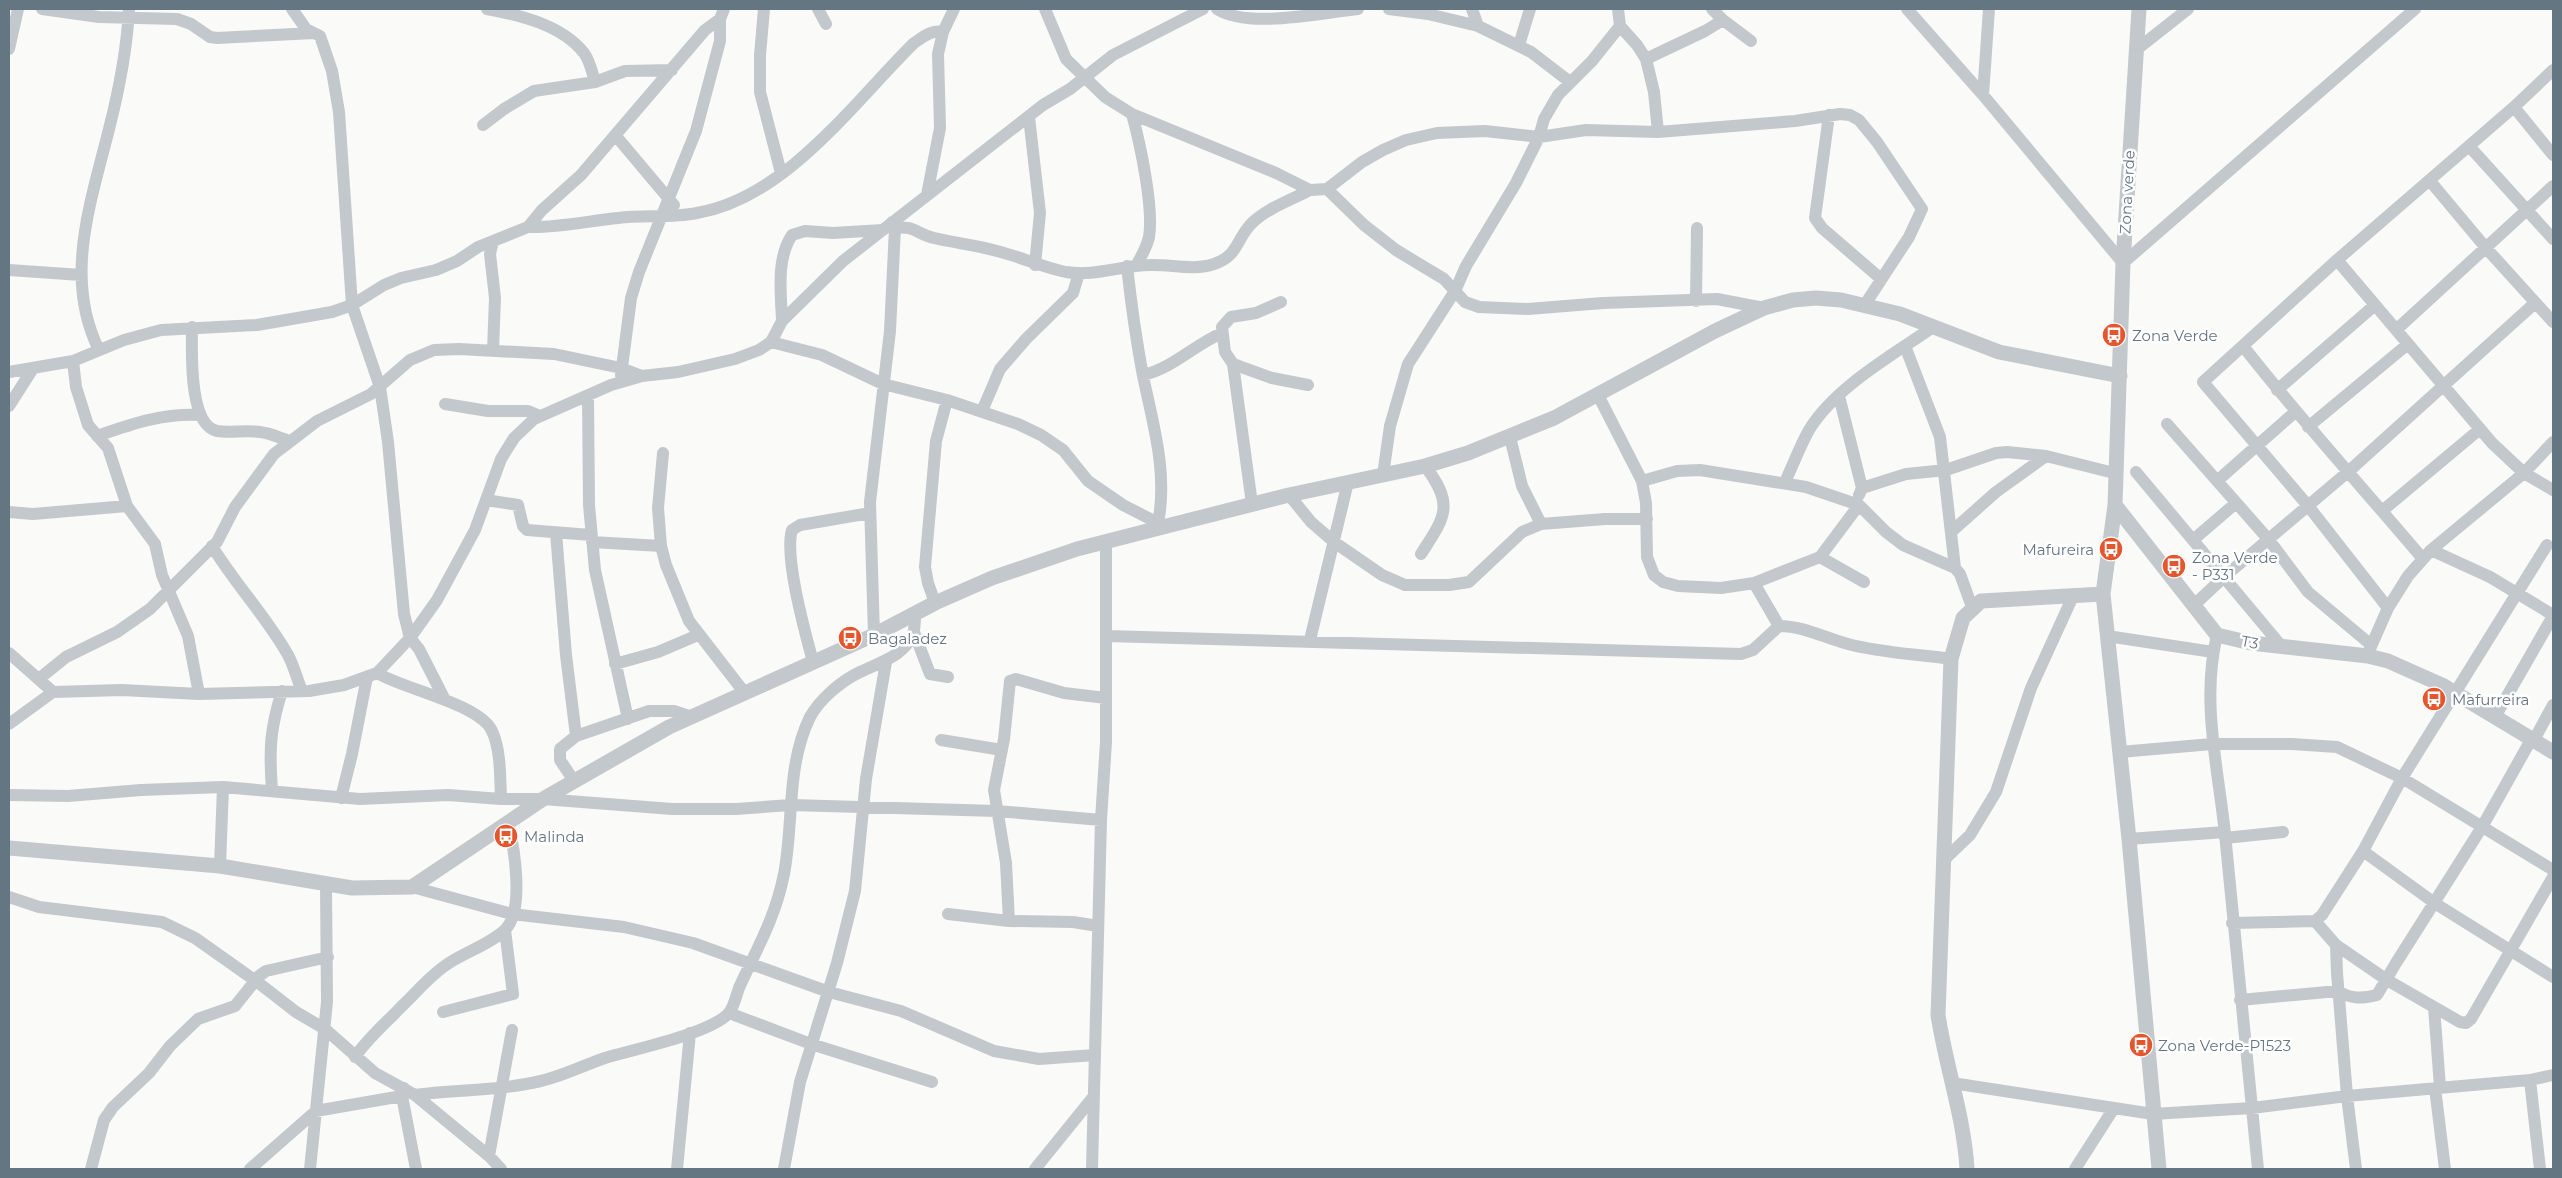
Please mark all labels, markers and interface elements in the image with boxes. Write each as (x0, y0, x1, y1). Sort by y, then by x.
street label: Zona verde (2115, 150, 2139, 234)
bus stop icon: Zona Verde (2101, 322, 2127, 348)
place label: Zona Verde (2132, 326, 2218, 345)
bus stop icon: Mafureira (2098, 536, 2124, 562)
place label: Mafureira (2022, 540, 2094, 559)
place label: Zona Verde - P331 (2192, 548, 2278, 584)
bus stop icon: Zona Verde - P331 (2161, 553, 2187, 579)
bus stop icon: Bagaladez (837, 625, 863, 651)
place label: Bagaladez (868, 629, 947, 648)
street label: T3 (2240, 631, 2260, 653)
bus stop icon: Mafurreira (2421, 686, 2447, 712)
place label: Mafurreira (2452, 690, 2529, 709)
bus stop icon: Malinda (493, 823, 519, 849)
place label: Malinda (524, 827, 584, 846)
bus stop icon: Zona Verde-P1523 (2128, 1032, 2154, 1058)
place label: Zona Verde-P1523 (2158, 1036, 2291, 1055)

